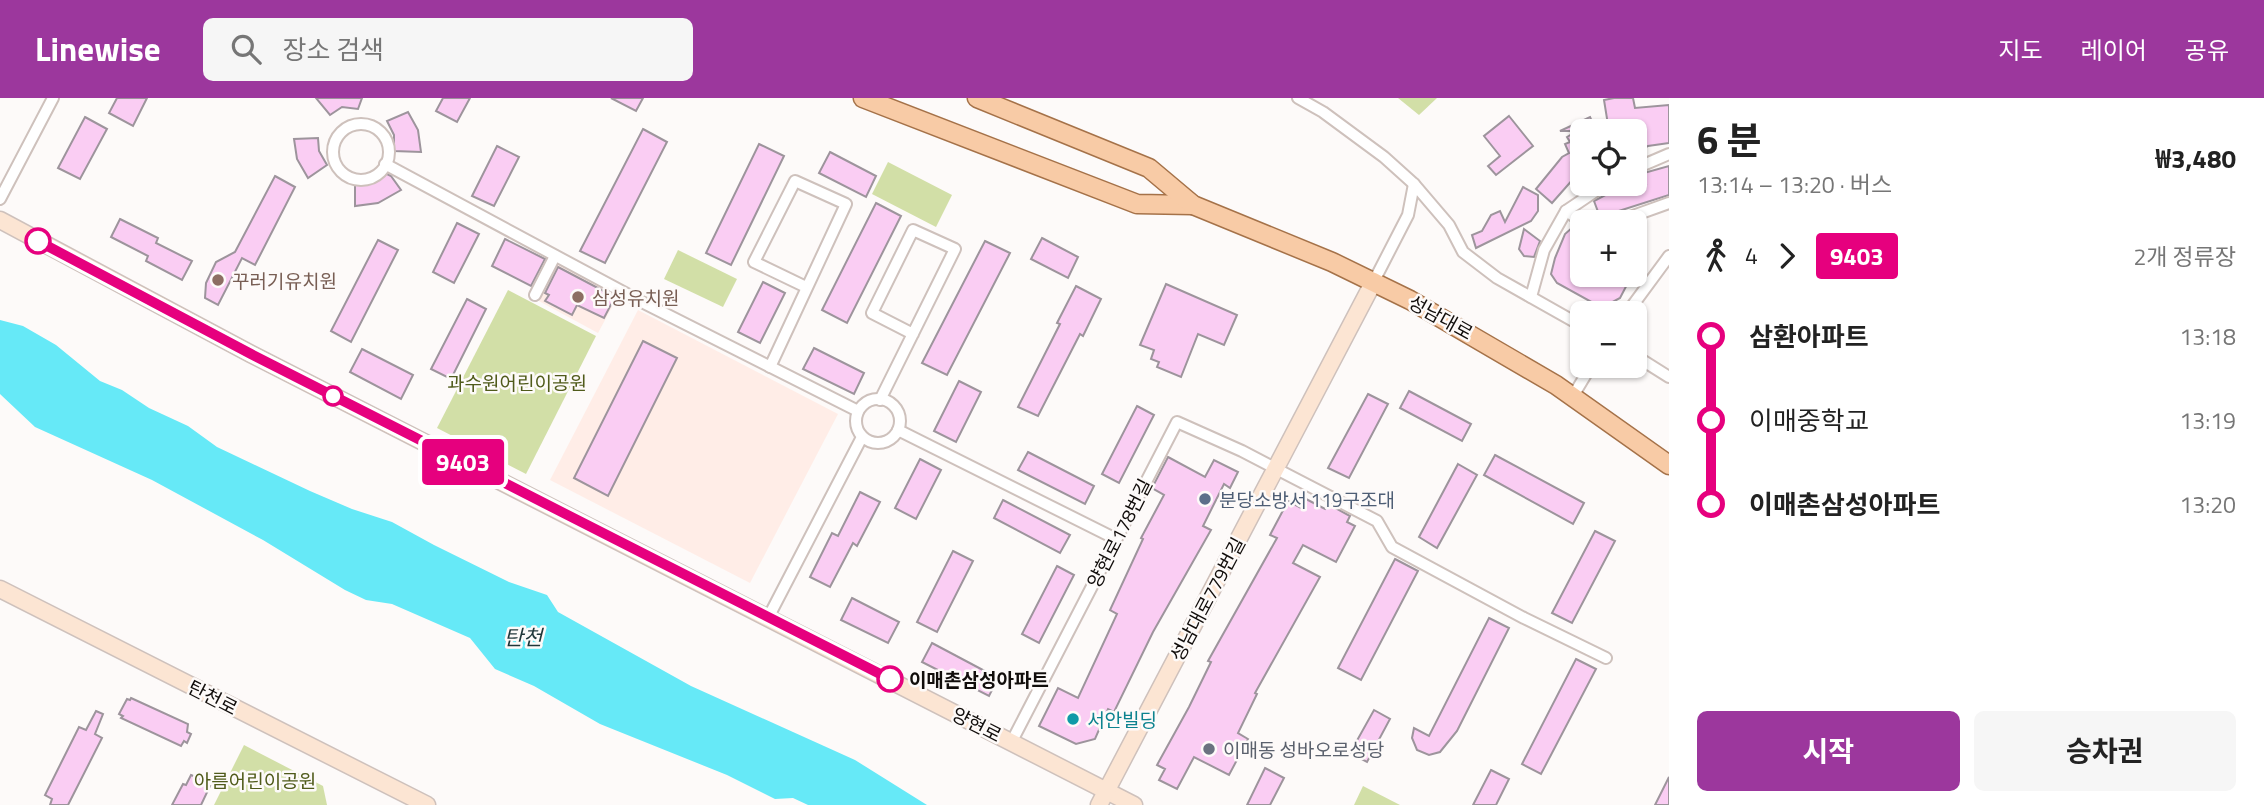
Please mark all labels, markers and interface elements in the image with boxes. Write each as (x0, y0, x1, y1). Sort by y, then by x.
search box (203, 18, 693, 81)
text: Linewise (35, 24, 161, 74)
icon: search (227, 30, 265, 68)
text: 장소 검색 (283, 30, 384, 69)
text: 지도 (1998, 32, 2043, 68)
text: 레이어 (2081, 32, 2147, 68)
text: 공유 (2185, 32, 2229, 68)
text: 6 분 (1697, 111, 1762, 169)
map controls (1570, 119, 1647, 378)
button: locate (1570, 119, 1647, 196)
text: ₩3,480 (2156, 139, 2236, 178)
text: 13:14 – 13:20 · 버스 (1697, 167, 1892, 202)
button: + (1570, 210, 1647, 287)
unlabelled marker (25, 228, 51, 254)
icon: walk (1697, 237, 1735, 275)
icon: forward (1768, 237, 1806, 275)
text: 4 (1745, 238, 1758, 273)
text: 9403 (1830, 238, 1884, 274)
text: 2개 정류장 (2133, 239, 2236, 274)
place label: 꾸러기유치원 (232, 266, 337, 295)
marker: 꾸러기유치원 (210, 272, 226, 288)
place label: 삼성유치원 (592, 283, 679, 312)
street label: 성남대로 (1403, 287, 1479, 347)
marker: 삼성유치원 (570, 289, 586, 305)
button: − (1570, 301, 1647, 378)
text: 삼환아파트 (1749, 317, 1869, 356)
text: 13:18 (2179, 319, 2236, 354)
park label: 과수원어린이공원 (447, 368, 587, 397)
unlabelled marker (323, 386, 343, 406)
text: 이매중학교 (1749, 401, 1869, 440)
text: 13:19 (2179, 403, 2236, 438)
line badge: 9403 (414, 439, 512, 485)
text: 9403 (436, 444, 490, 480)
street label: 양현로178번길 (1079, 473, 1159, 593)
place label: 분당소방서 119구조대 (1219, 485, 1395, 514)
text: 이매촌삼성아파트 (1749, 485, 1940, 524)
text: 13:20 (2179, 487, 2236, 522)
marker: 분당소방서 119구조대 (1197, 491, 1213, 507)
street label: 성남대로779번길 (1162, 532, 1252, 666)
water label: 탄천 (504, 621, 545, 653)
place label: 이매촌삼성아파트 (909, 665, 1049, 694)
marker: 이매촌삼성아파트 (877, 666, 903, 692)
street label: 탄천로 (183, 672, 243, 722)
street label: 양현로 (947, 699, 1007, 749)
place label: 서안빌딩 (1087, 705, 1157, 734)
marker: 서안빌딩 (1065, 711, 1081, 727)
button: 시작 (1697, 711, 1960, 791)
button: 승차권 (1974, 711, 2236, 791)
place label: 이매동 성바오로성당 (1223, 735, 1385, 764)
marker: 이매동 성바오로성당 (1201, 741, 1217, 757)
park label: 아름어린이공원 (194, 766, 316, 795)

